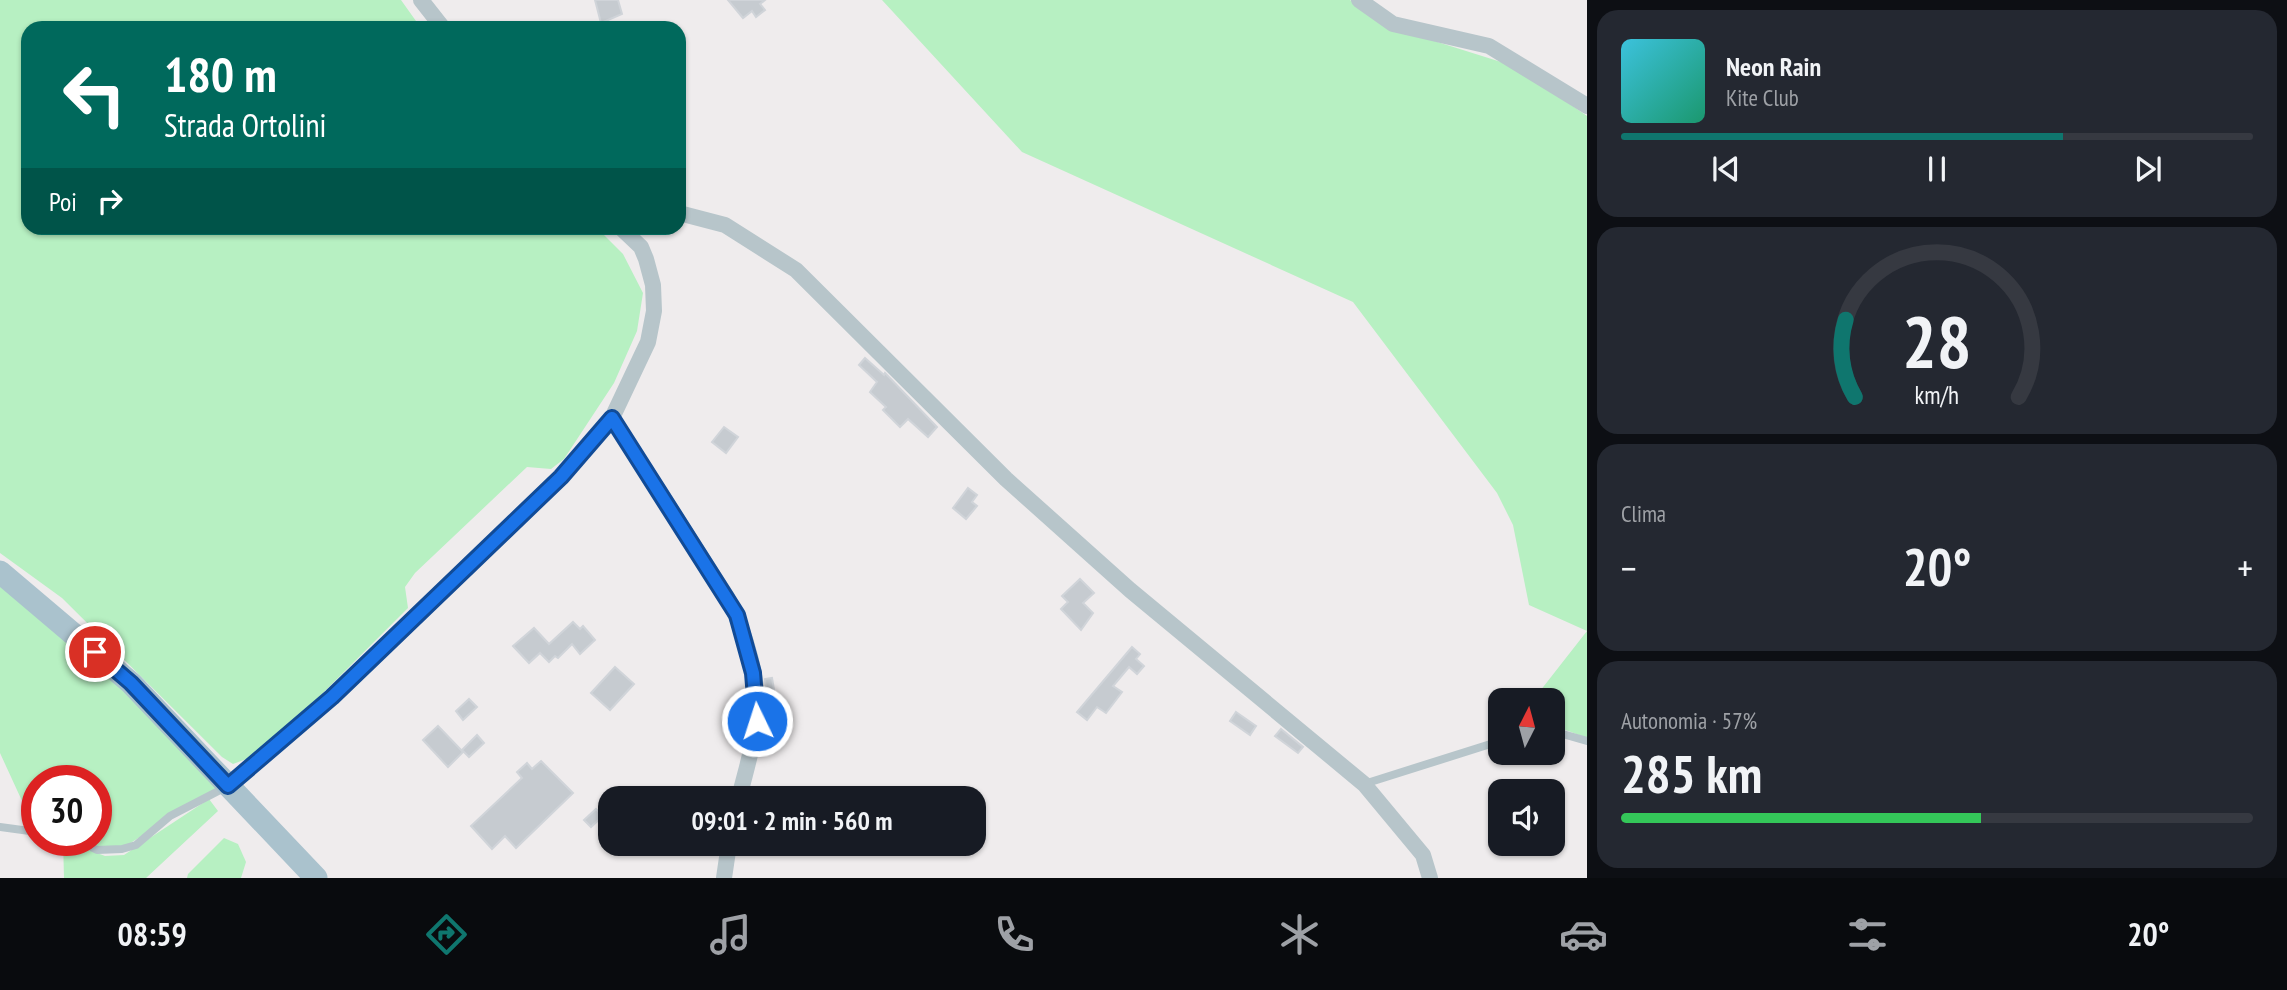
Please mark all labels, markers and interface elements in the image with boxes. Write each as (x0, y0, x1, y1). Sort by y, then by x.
text: 180 m (164, 42, 277, 106)
icon: left (49, 49, 140, 140)
text: Neon Rain (1726, 50, 1821, 83)
text: Kite Club (1726, 83, 1799, 112)
text: Strada Ortolini (164, 104, 326, 146)
icon: previous (1707, 150, 1745, 188)
icon: pause (1918, 150, 1956, 188)
icon: next (2129, 150, 2167, 188)
icon: right (91, 182, 129, 220)
text: Poi (49, 185, 77, 218)
text: 28 (1902, 293, 1972, 387)
text: km/h (1915, 378, 1959, 410)
text: Clima (1621, 499, 1666, 528)
text: 20° (1903, 533, 1971, 600)
text: − (1621, 543, 1637, 592)
text: + (2237, 543, 2253, 592)
pin (65, 622, 125, 682)
icon: arrive (76, 633, 114, 671)
position arrow (720, 684, 794, 758)
north arrow (1488, 688, 1564, 765)
map controls (1488, 688, 1565, 856)
text: Autonomia · 57% (1621, 706, 1757, 735)
text: 285 km (1621, 740, 1762, 807)
speed limit sign: 30 (21, 765, 112, 856)
button: sound (1488, 779, 1565, 856)
text: 09:01 · 2 min · 560 m (692, 804, 892, 837)
icon: directions (422, 910, 471, 959)
icon: music (706, 910, 755, 959)
icon: phone (990, 910, 1039, 959)
icon: climate (1275, 910, 1324, 959)
icon: car (1559, 910, 1608, 959)
icon: filters (1843, 910, 1892, 959)
text: 08:59 (118, 913, 187, 955)
text: 20° (2127, 913, 2169, 955)

